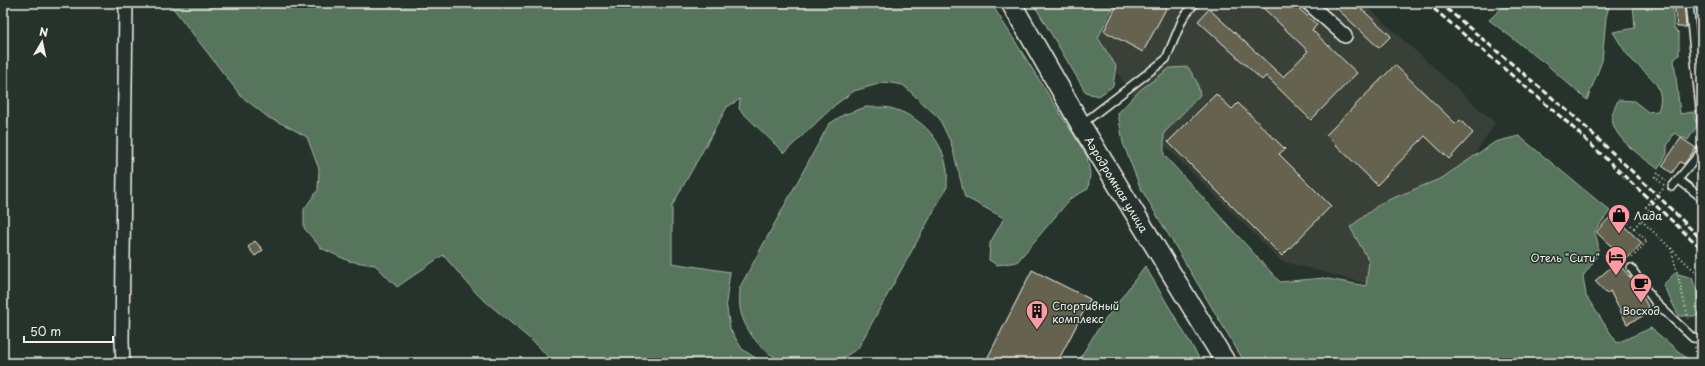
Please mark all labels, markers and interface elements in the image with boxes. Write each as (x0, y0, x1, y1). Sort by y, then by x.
north arrow (22, 22, 62, 62)
text: N (38, 23, 50, 41)
street label: Аэродромная улица (1081, 133, 1153, 236)
shop icon: Лада (1606, 202, 1632, 235)
place label: Лада (1634, 207, 1662, 224)
hotel icon: Отель "Сити" (1603, 244, 1629, 277)
place label: Отель "Сити" (1531, 249, 1600, 266)
cafe icon: Восход (1628, 271, 1654, 304)
place label: Спортивный комплекс (1052, 297, 1119, 327)
building icon: Спортивный комплекс (1024, 298, 1050, 331)
place label: Восход (1622, 302, 1660, 319)
scale bar (24, 318, 113, 344)
text: 50 m (30, 322, 61, 340)

